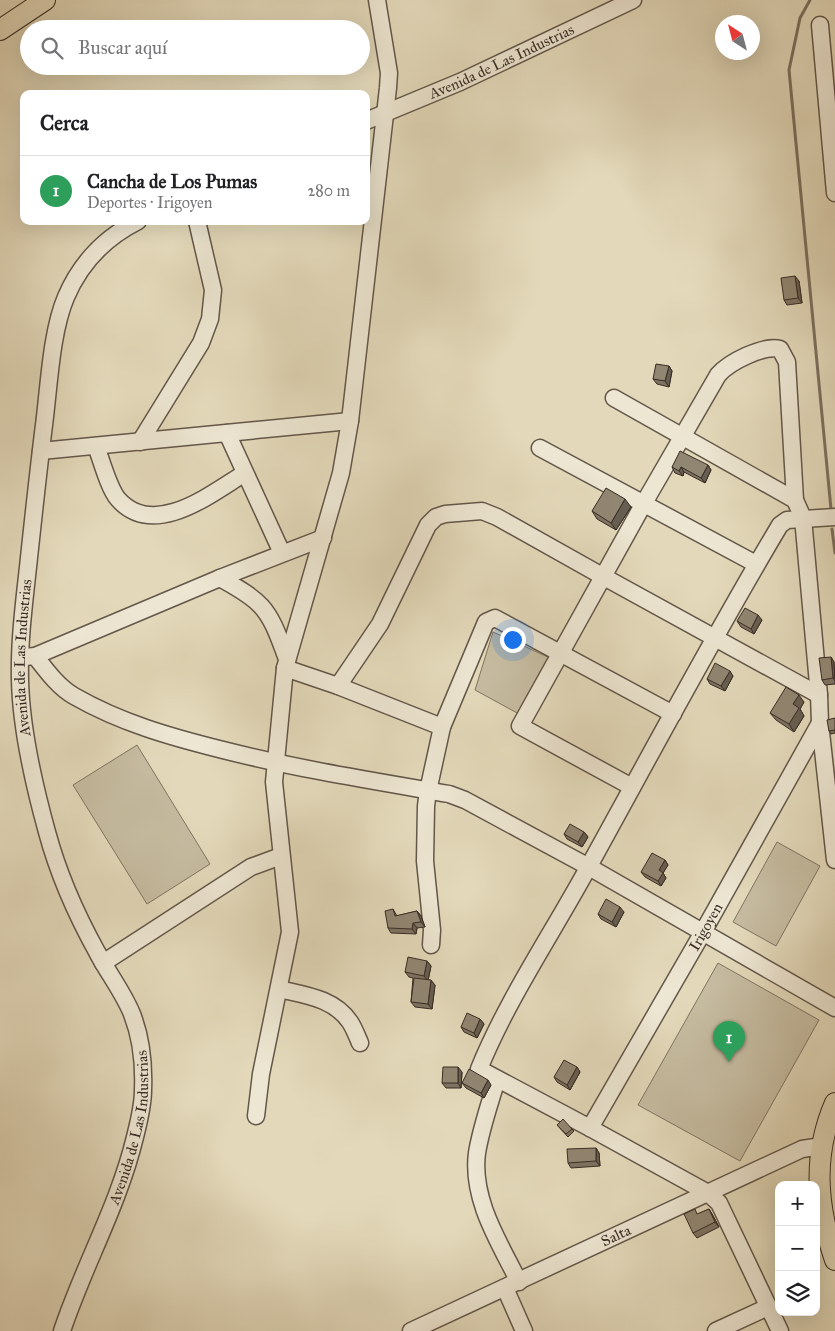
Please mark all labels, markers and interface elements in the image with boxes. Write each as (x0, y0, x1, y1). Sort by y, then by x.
north arrow (715, 15, 760, 60)
search box (20, 20, 370, 75)
street label: Avenida de Las Industrias (425, 20, 577, 103)
icon: search (38, 34, 66, 62)
text: Buscar aquí (78, 36, 167, 59)
text: Cerca (40, 110, 89, 136)
text: Cancha de Los Pumas (87, 170, 257, 193)
text: 1 (53, 181, 59, 200)
text: 280 m (307, 181, 350, 200)
text: Deportes · Irigoyen (87, 193, 212, 212)
street label: Avenida de Las Industrias (11, 578, 36, 739)
your location (500, 627, 526, 653)
street label: Irigoyen (685, 900, 726, 954)
pin: 1 (713, 1021, 745, 1062)
street label: Avenida de Las Industrias (105, 1049, 152, 1208)
map controls (775, 1181, 820, 1316)
button: + (775, 1181, 820, 1226)
street label: Salta (598, 1221, 634, 1250)
button: − (775, 1226, 820, 1271)
button: layers (775, 1271, 820, 1316)

